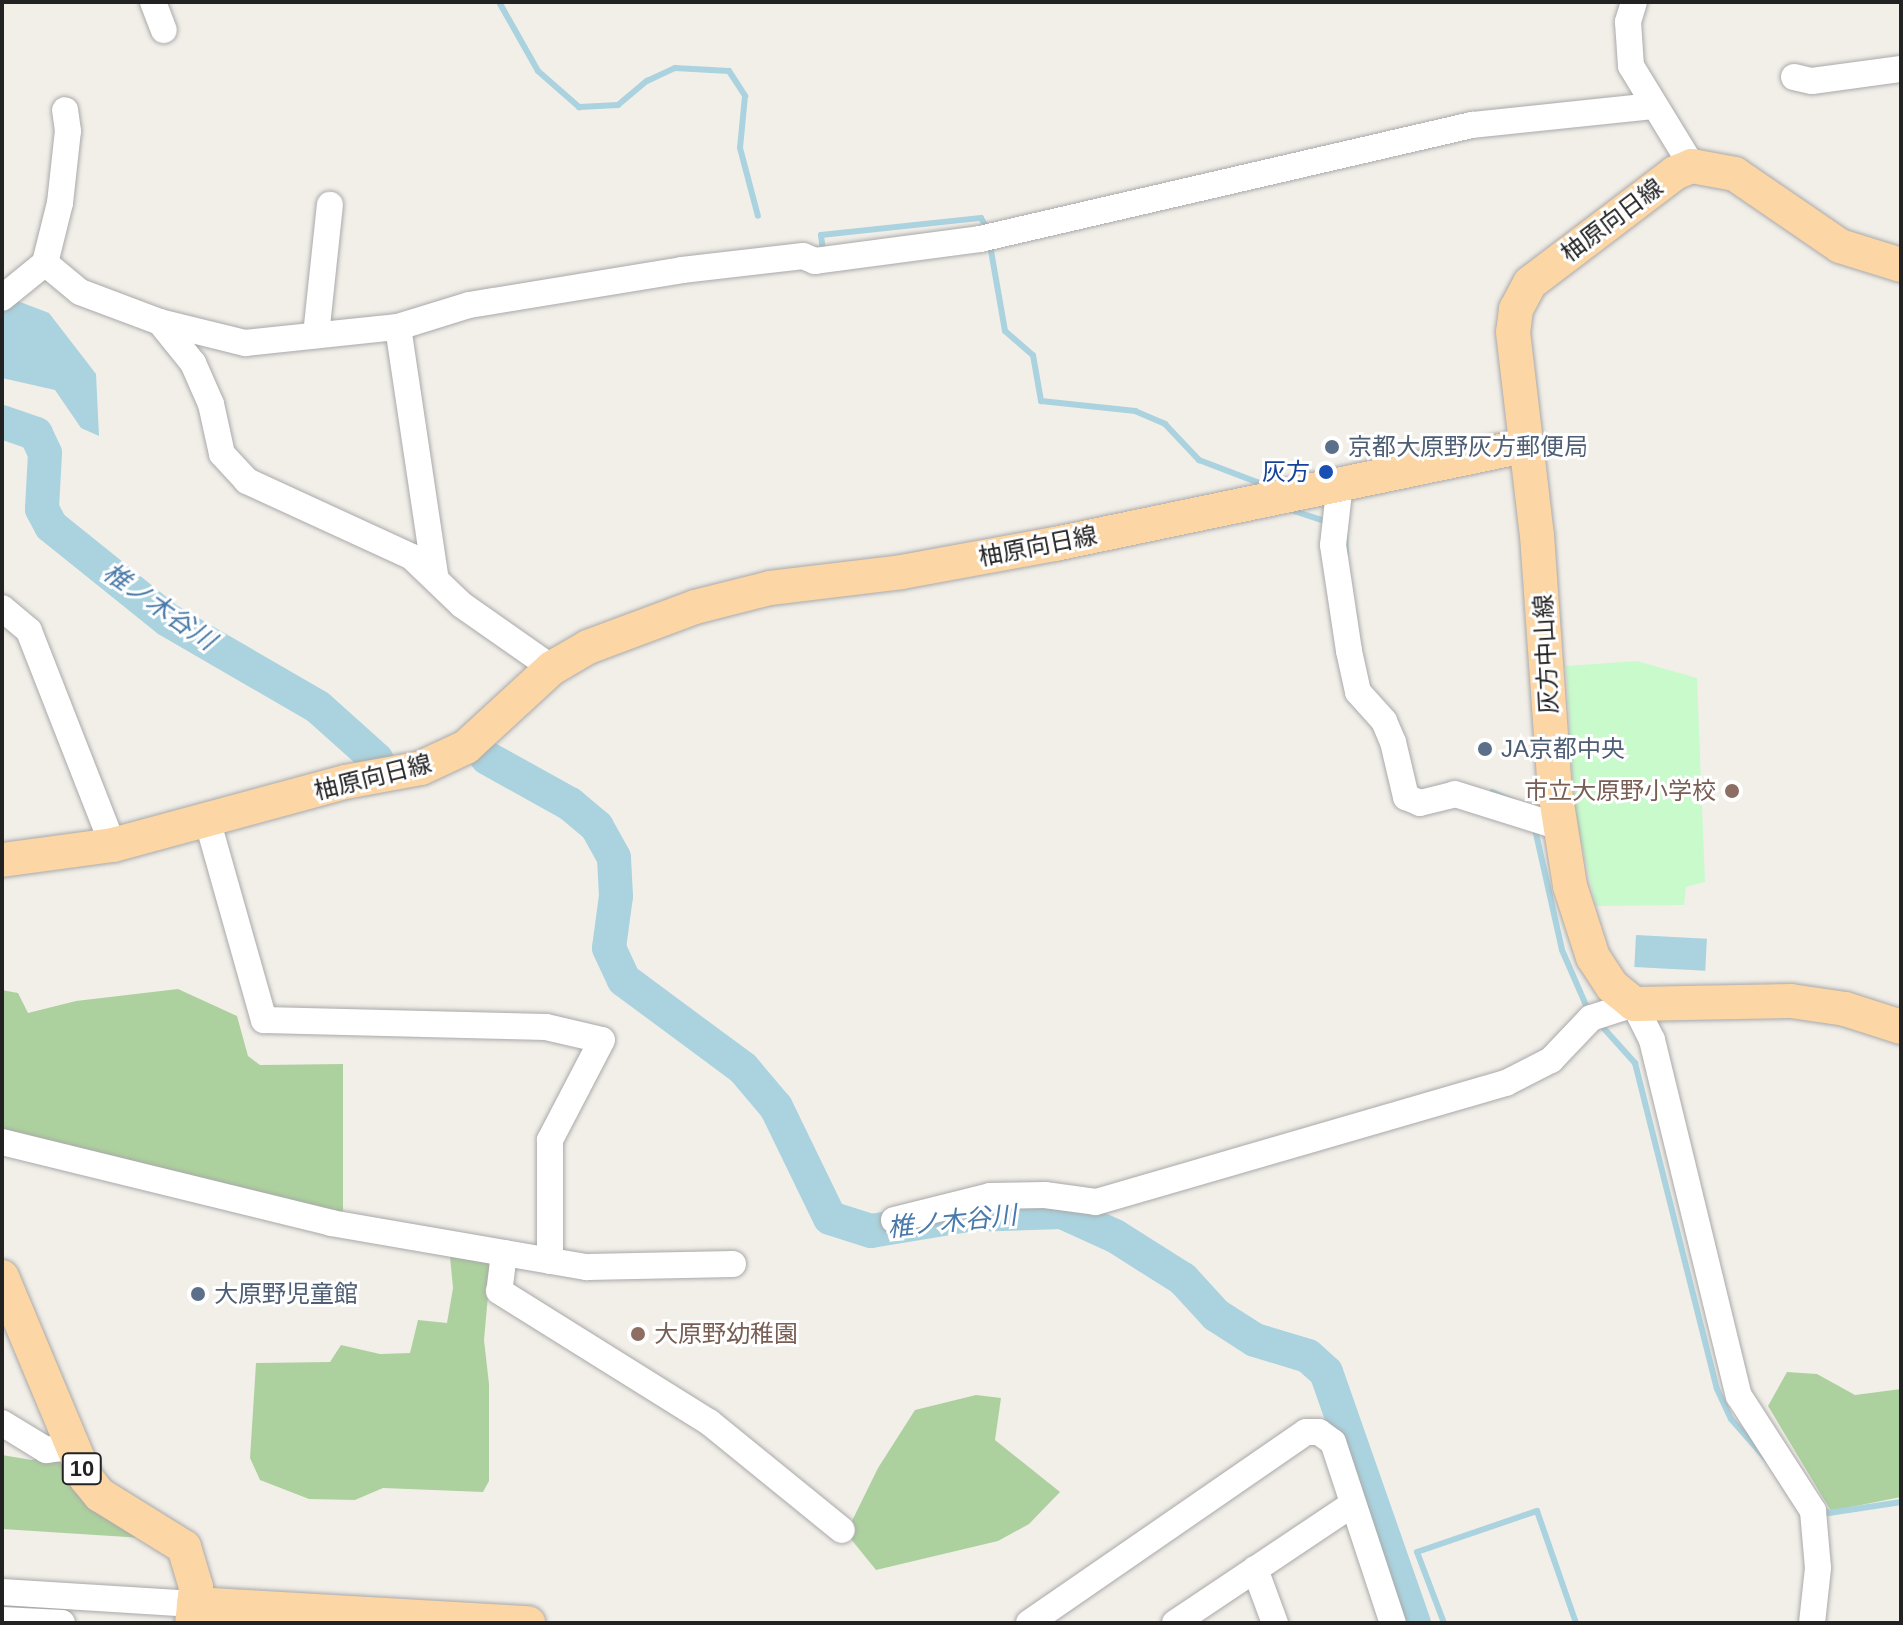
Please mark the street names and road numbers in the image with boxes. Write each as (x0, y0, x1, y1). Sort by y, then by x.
street label: 柚原向日線 (1555, 172, 1669, 268)
street label: 柚原向日線 (976, 520, 1100, 572)
street label: 灰方中山線 (1528, 593, 1564, 715)
street label: 柚原向日線 (311, 749, 435, 805)
road number: 10 (60, 1451, 104, 1487)

